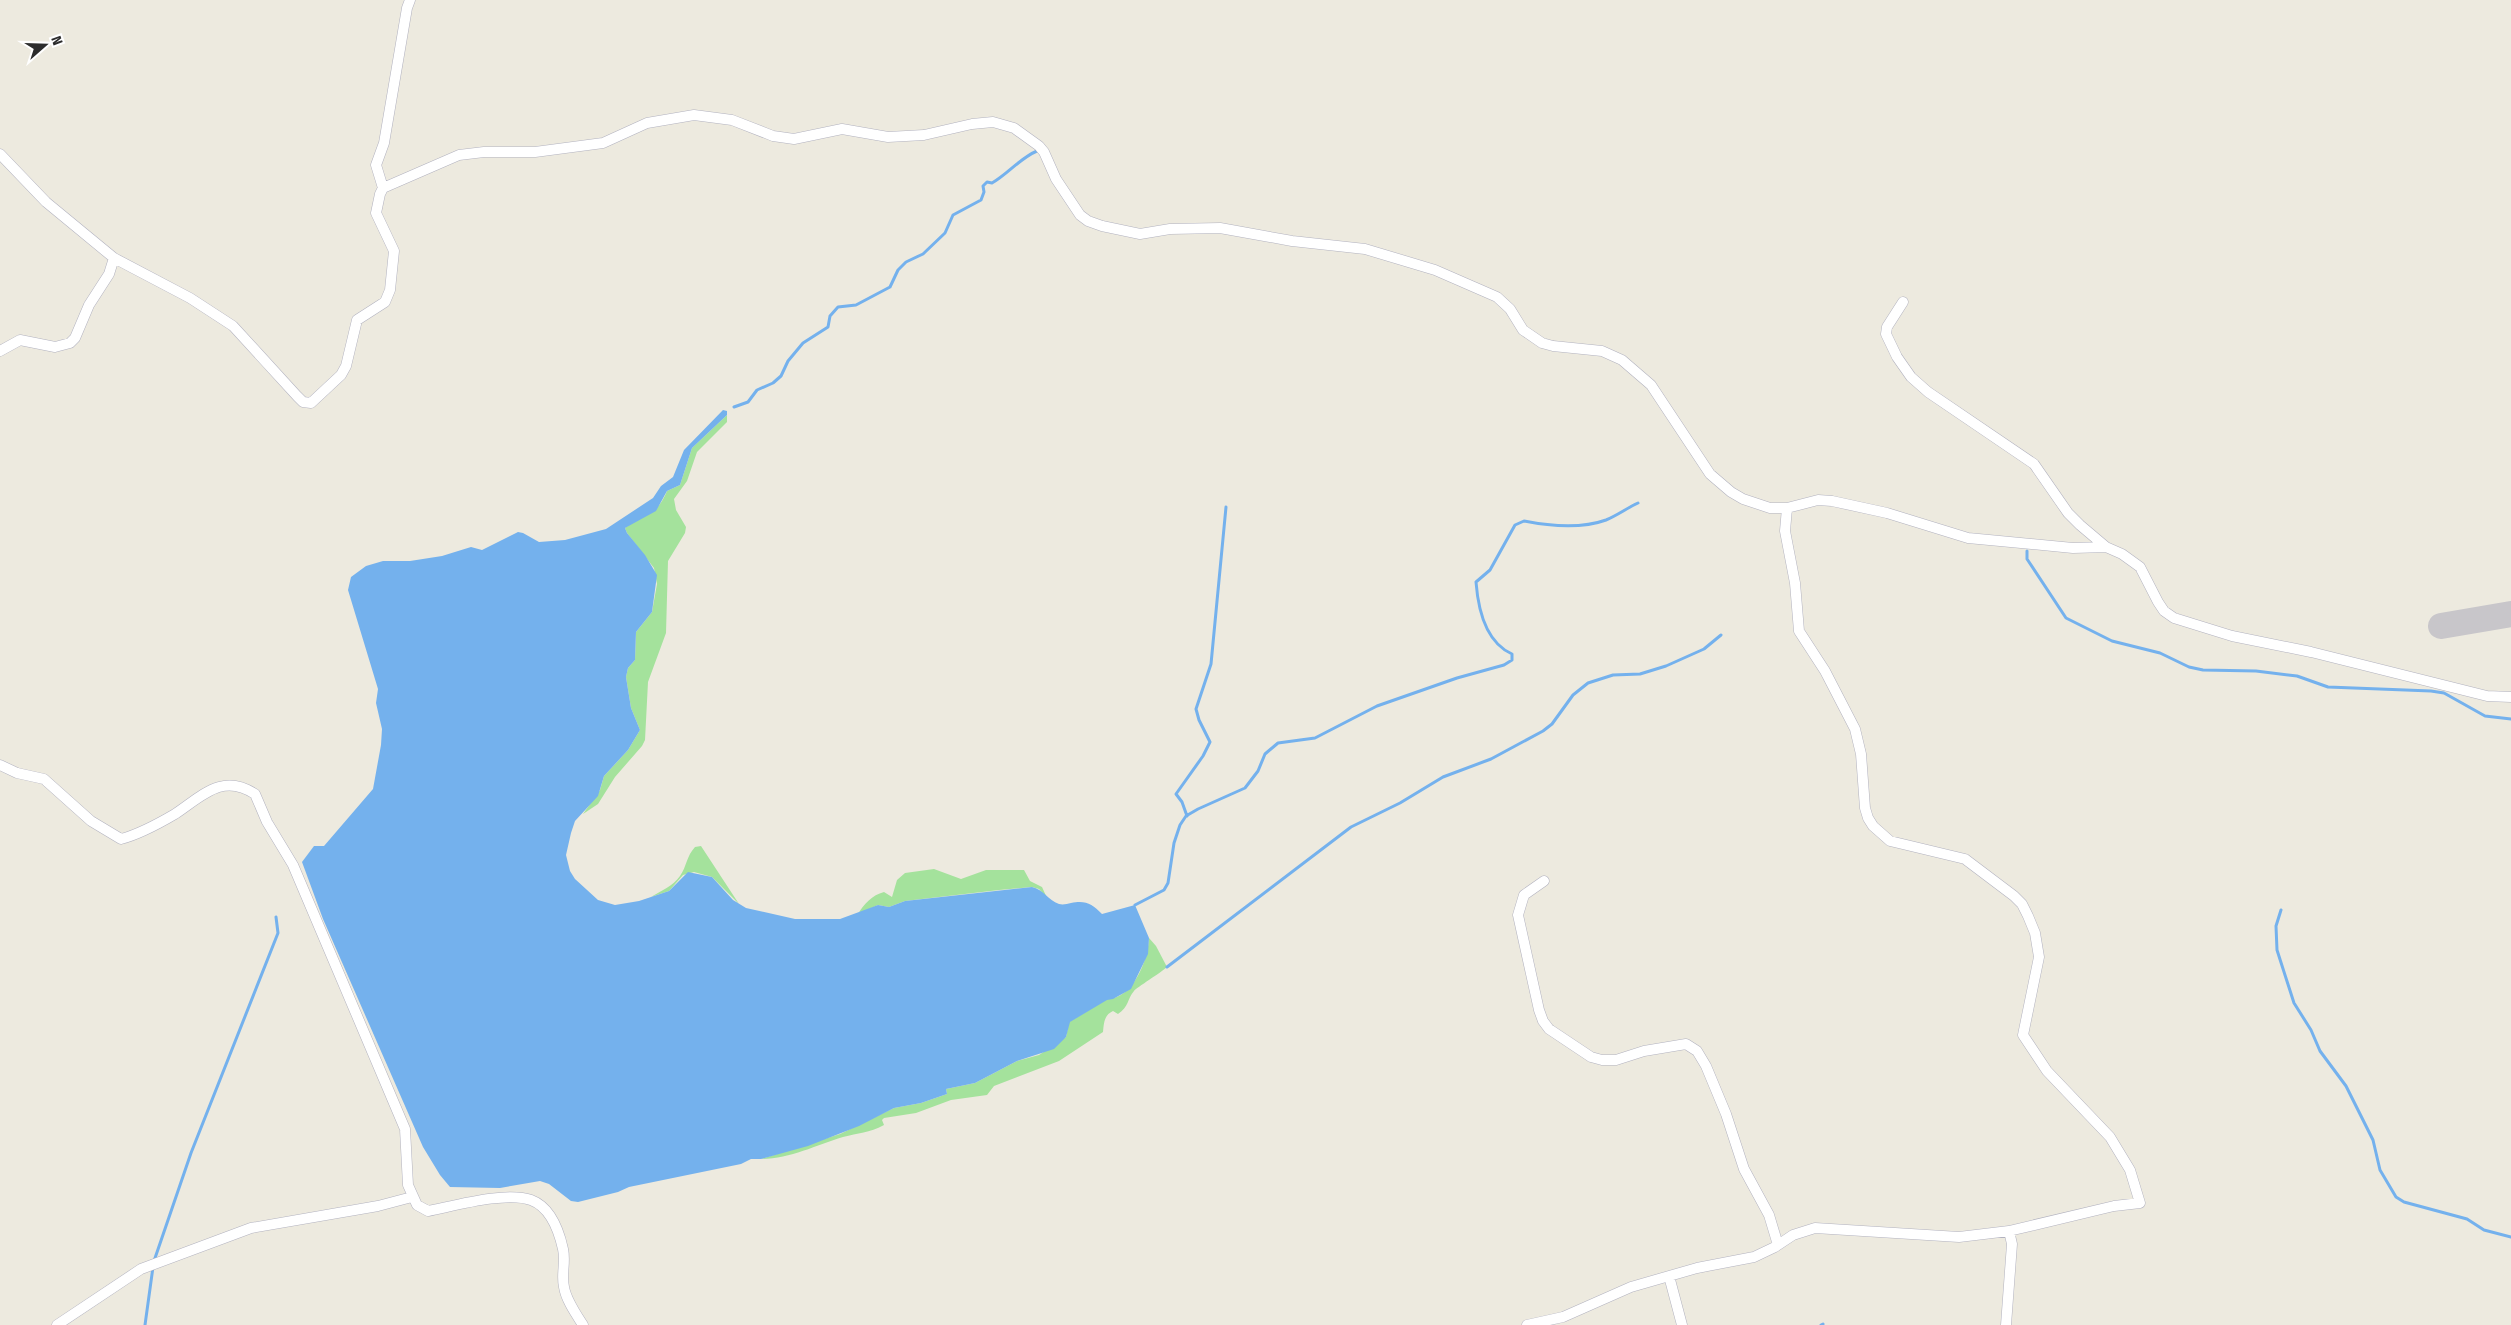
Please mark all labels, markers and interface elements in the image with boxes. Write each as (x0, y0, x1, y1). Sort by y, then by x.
north arrow (20, 20, 70, 70)
text: N (47, 34, 66, 48)

